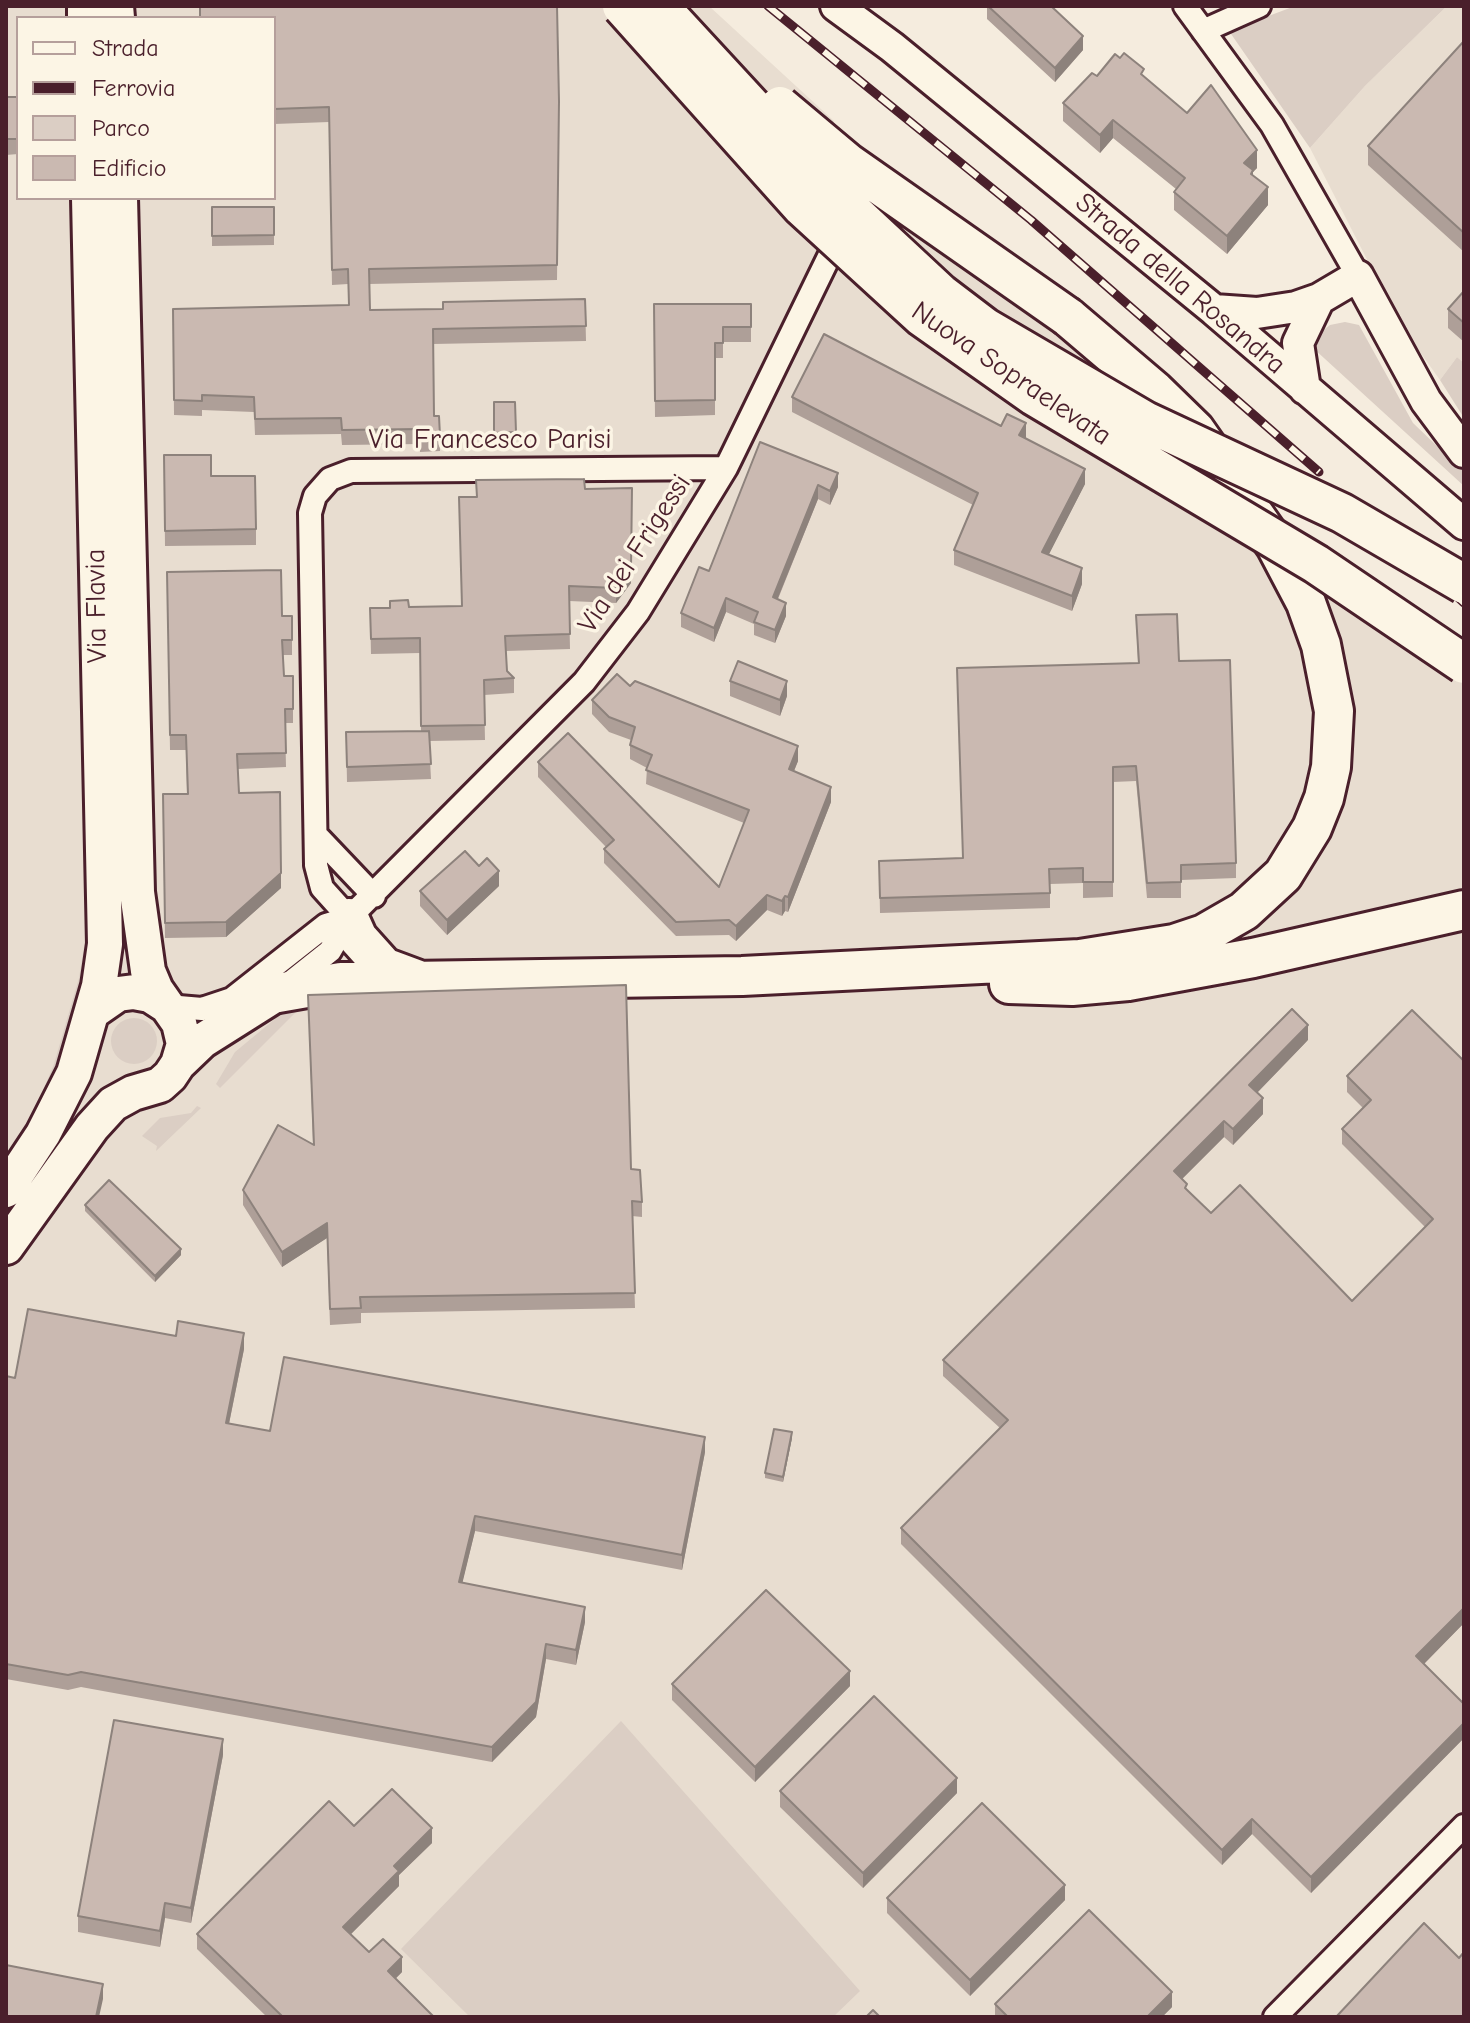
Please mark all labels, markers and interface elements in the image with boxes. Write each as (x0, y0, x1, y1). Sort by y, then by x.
legend (16, 16, 276, 200)
text: Strada (92, 34, 159, 62)
text: Ferrovia (92, 74, 175, 102)
text: Parco (92, 114, 150, 142)
text: Edificio (92, 154, 167, 182)
street label: Strada della Rosandra (1068, 186, 1292, 382)
street label: Nuova Sopraelevata (905, 295, 1117, 453)
street label: Via Francesco Parisi (368, 423, 612, 457)
street label: Via dei Frigessi (571, 469, 699, 639)
street label: Via Flavia (79, 549, 115, 663)

